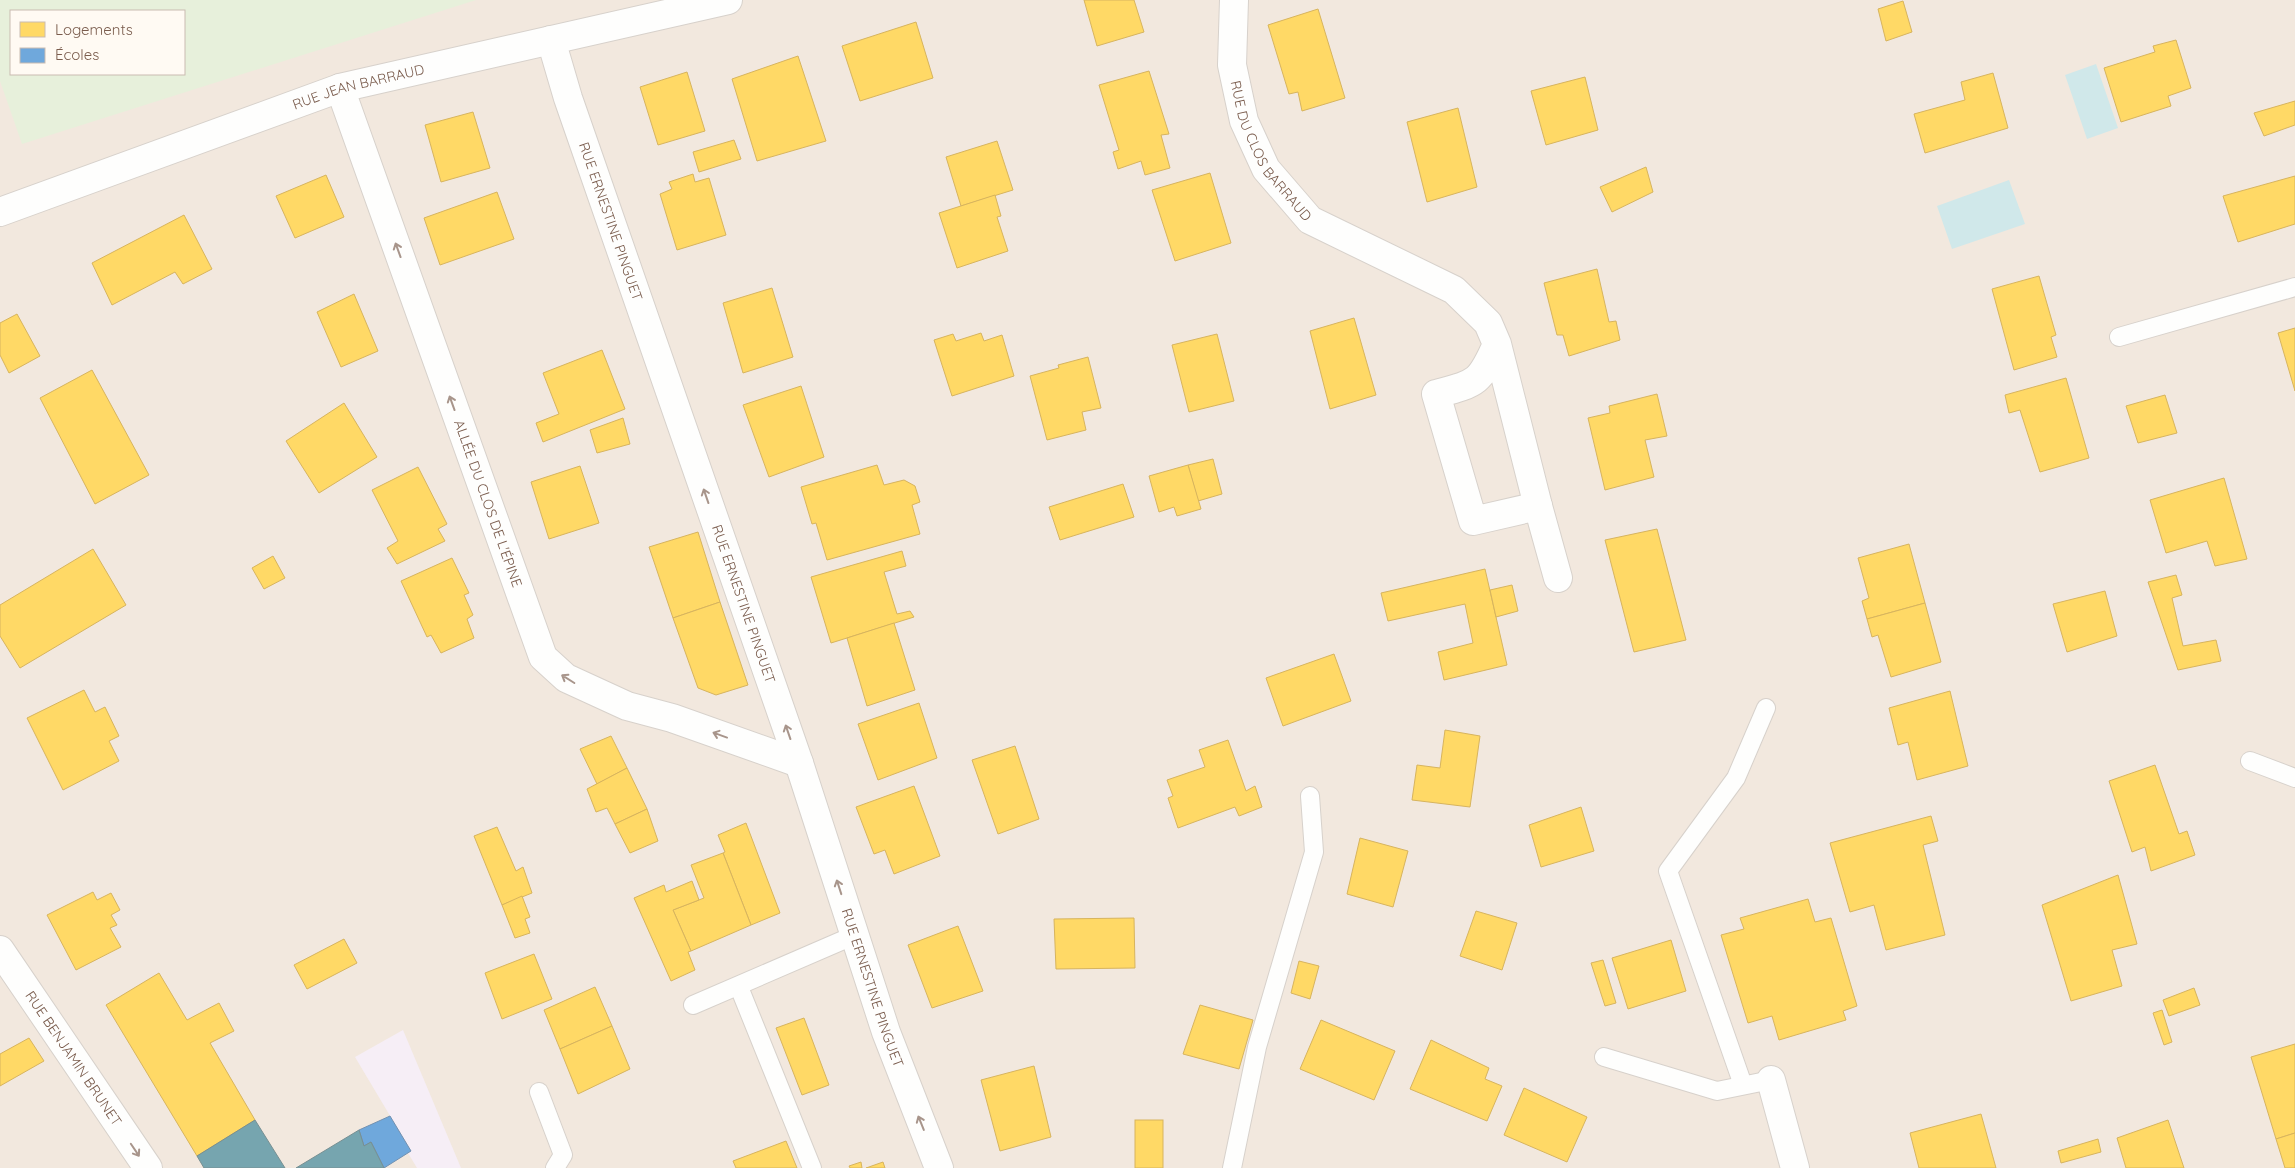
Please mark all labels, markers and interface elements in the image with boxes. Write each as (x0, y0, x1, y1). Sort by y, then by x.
legend (10, 10, 185, 75)
text: Logements (55, 20, 133, 39)
text: Écoles (55, 45, 99, 64)
street label: RUE JEAN BARRAUD (290, 60, 426, 114)
street label: RUE DU CLOS BARRAUD (1227, 79, 1316, 225)
street label: RUE ERNESTINE PINGUET (575, 140, 647, 303)
one-way arrow (393, 243, 402, 259)
one-way arrow (447, 396, 456, 412)
street label: ALLÉE DU CLOS DE L'ÉPINE (450, 417, 526, 590)
one-way arrow (701, 489, 710, 505)
street label: RUE ERNESTINE PINGUET (708, 522, 780, 686)
one-way arrow (562, 673, 576, 683)
one-way arrow (783, 725, 792, 741)
one-way arrow (713, 730, 728, 739)
one-way arrow (834, 879, 844, 895)
street label: RUE ERNESTINE PINGUET (838, 906, 908, 1070)
street label: RUE BENJAMIN BRUNET (21, 987, 126, 1129)
one-way arrow (916, 1116, 926, 1131)
one-way arrow (130, 1143, 140, 1157)

